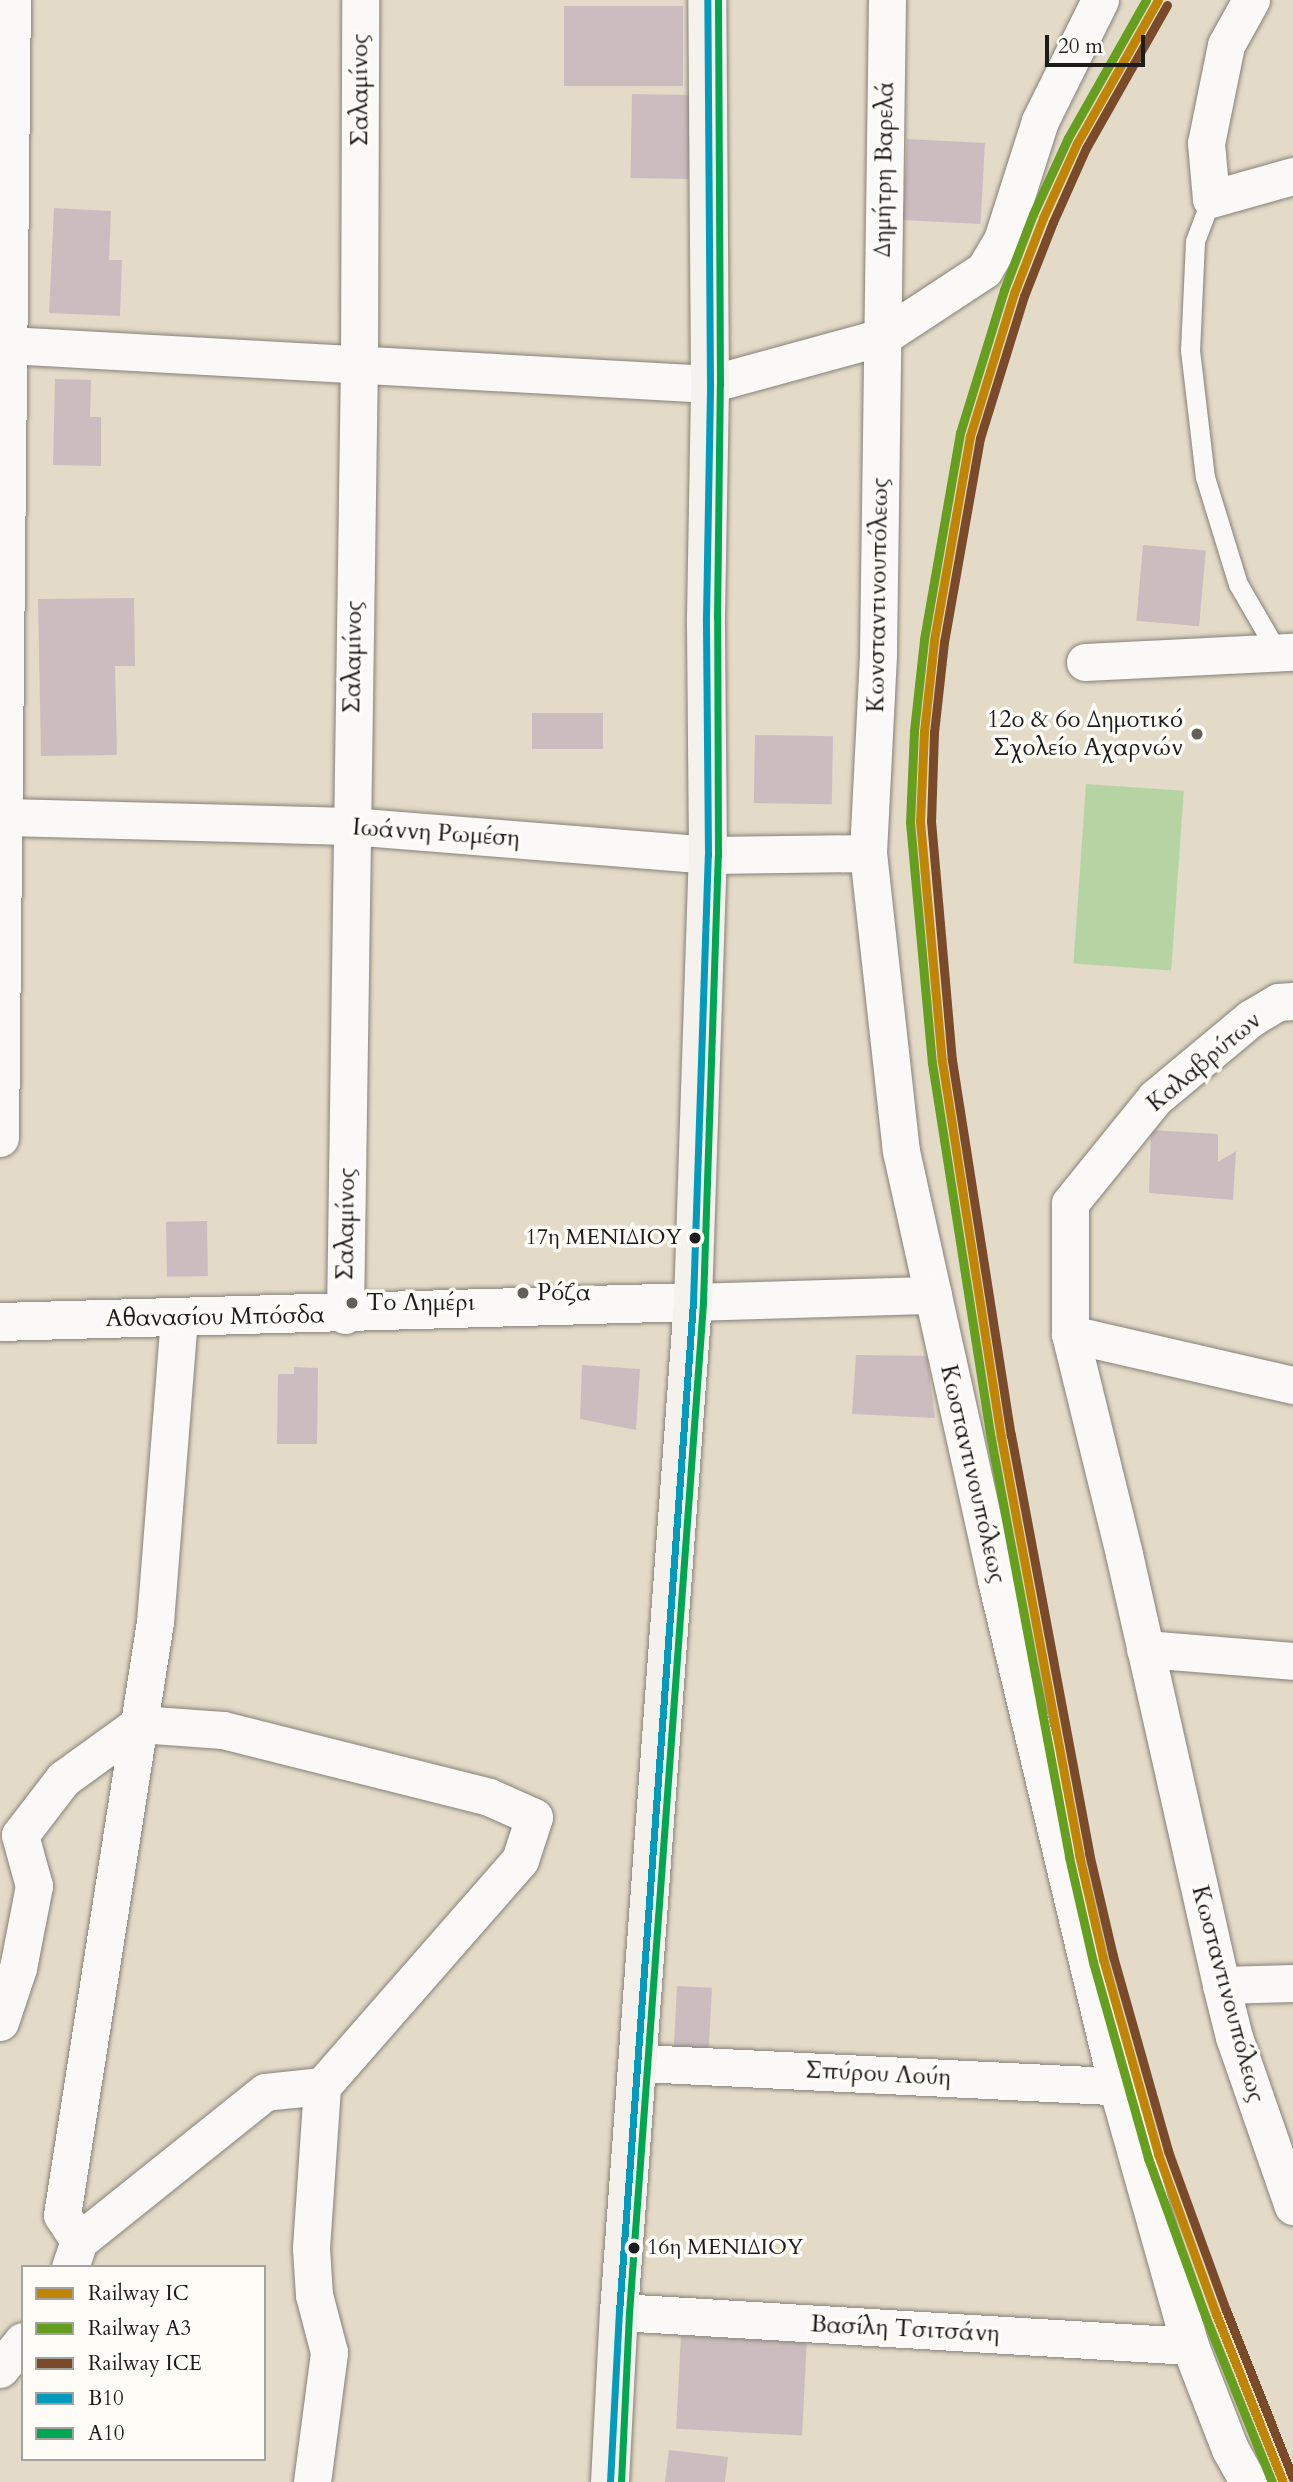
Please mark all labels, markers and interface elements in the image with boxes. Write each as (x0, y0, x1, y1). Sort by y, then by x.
scale bar (1048, 21, 1148, 65)
text: 20 m (1058, 32, 1103, 61)
street label: Σαλαμίνος (346, 34, 374, 146)
street label: Δημήτρη Βαρελά (868, 80, 900, 258)
street label: Κωνσταντινουπόλεως (862, 477, 894, 713)
street label: Σαλαμίνος (338, 600, 368, 714)
place label: 12ο & 6ο Δημοτικό Σχολείο Αχαρνών (987, 706, 1183, 762)
marker: 12ο & 6ο Δημοτικό Σχολείο Αχαρνών (1189, 726, 1205, 742)
street label: Ιωάννη Ρωμέση (351, 813, 521, 853)
street label: Καλαβρύτων (1141, 1006, 1267, 1118)
street label: Σαλαμίνος (331, 1167, 361, 1281)
place label: 17η ΜΕΝΙΔΙΟΥ (526, 1225, 682, 1251)
marker: 17η ΜΕΝΙΔΙΟΥ (688, 1231, 702, 1245)
place label: Ρόζα (537, 1279, 590, 1307)
marker: Ρόζα (515, 1285, 531, 1301)
place label: Το Λημέρι (366, 1289, 475, 1317)
marker: Το Λημέρι (344, 1295, 360, 1311)
street label: Αθανασίου Μπόσδα (105, 1301, 325, 1333)
street label: Κωσταντινουπόλεως (934, 1362, 1012, 1586)
street label: Κωσταντινουπόλεως (1185, 1882, 1271, 2106)
street label: Σπύρου Λούη (805, 2056, 951, 2092)
place label: 16η ΜΕΝΙΔΙΟΥ (647, 2235, 803, 2261)
marker: 16η ΜΕΝΙΔΙΟΥ (627, 2241, 641, 2255)
legend (21, 2265, 266, 2461)
text: Railway IC (88, 2279, 189, 2308)
street label: Βασίλη Τσιτσάνη (810, 2310, 1000, 2348)
text: Railway A3 (88, 2314, 191, 2343)
text: Railway ICE (88, 2349, 202, 2378)
text: Β10 (88, 2384, 124, 2413)
text: Α10 (88, 2419, 124, 2448)

